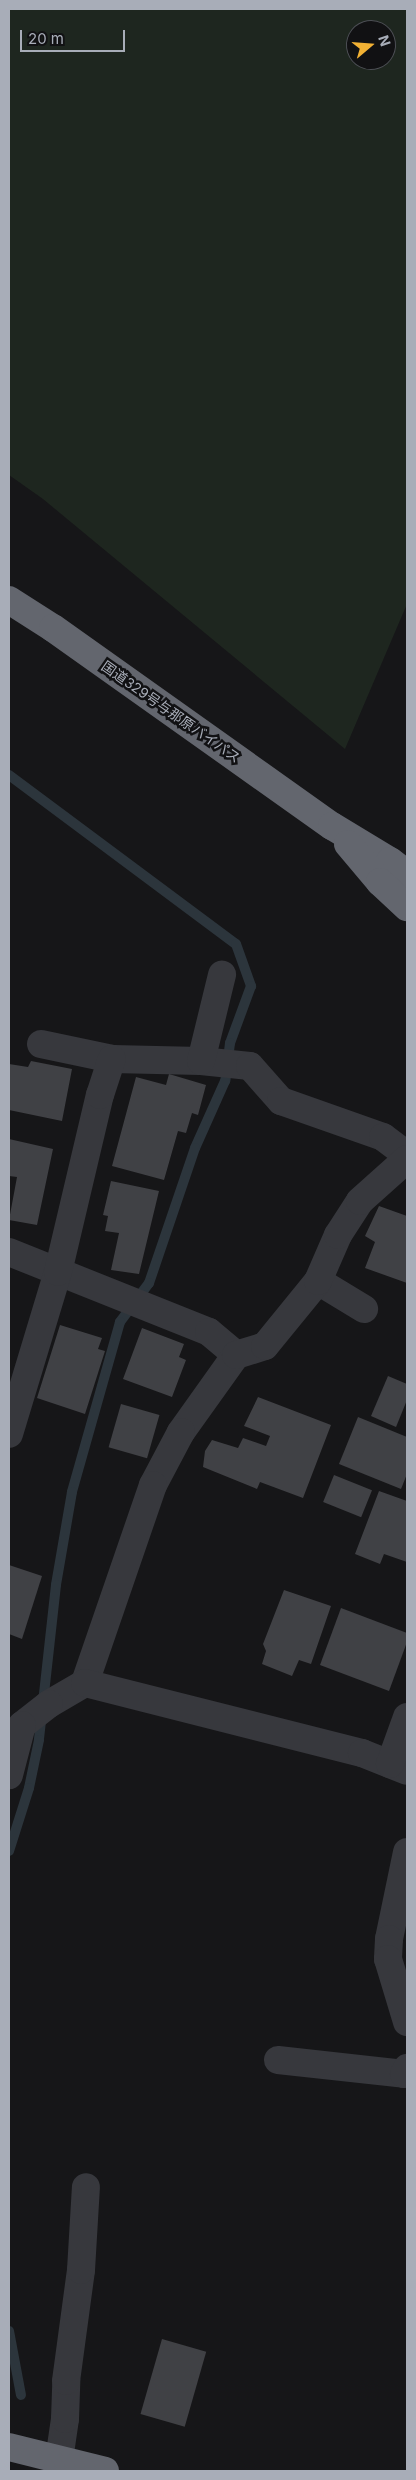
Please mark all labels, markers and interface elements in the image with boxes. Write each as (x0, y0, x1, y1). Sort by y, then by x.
scale bar (22, 20, 128, 52)
north arrow (346, 20, 396, 70)
text: 20 m (28, 29, 64, 48)
text: N (375, 33, 395, 48)
street label: 国道329号与那原バイパス (98, 658, 244, 766)

